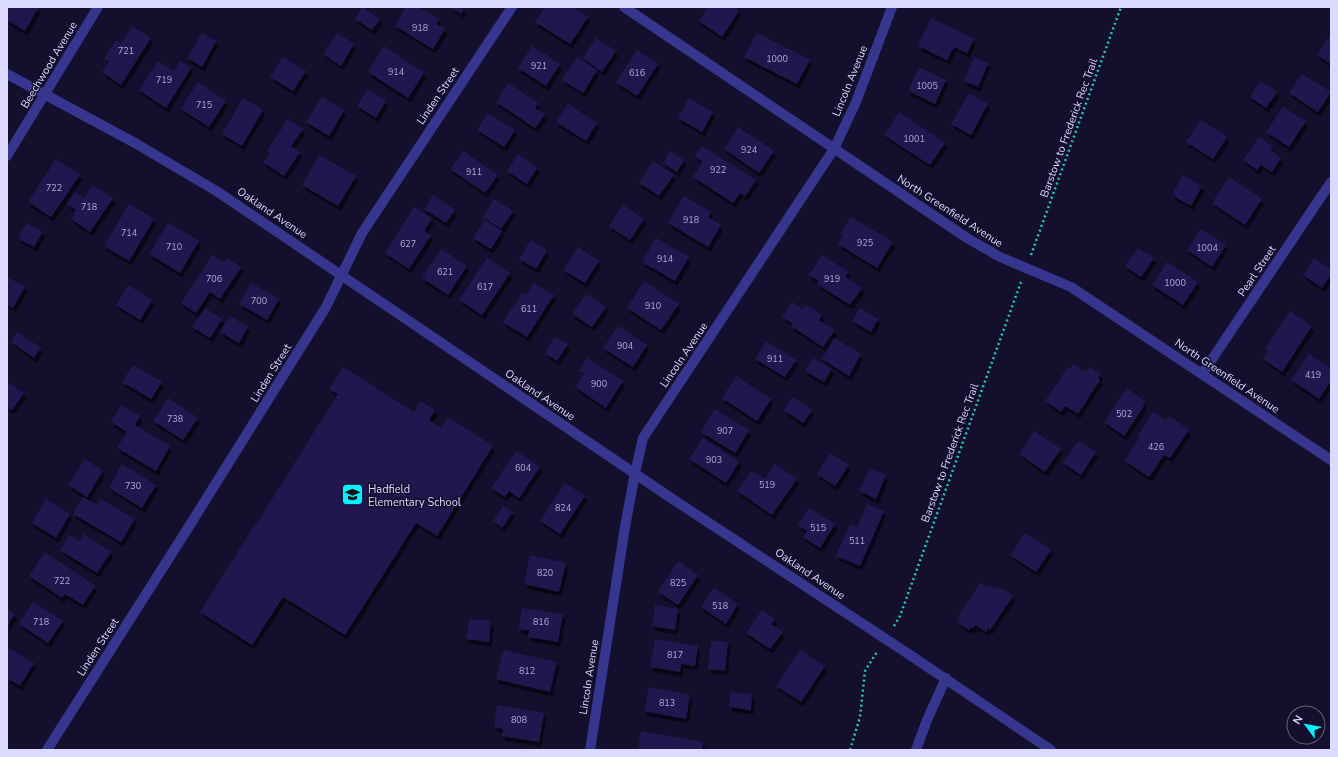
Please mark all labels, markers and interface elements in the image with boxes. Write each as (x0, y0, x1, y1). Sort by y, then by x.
street label: Beechwood Avenue (17, 19, 81, 111)
house number: 918 (412, 22, 428, 34)
street label: Lincoln Avenue (829, 43, 871, 119)
house number: 721 (118, 45, 134, 57)
house number: 1000 (766, 53, 788, 65)
street label: Barstow to Frederick Rec Trail (1037, 56, 1101, 200)
house number: 921 (531, 60, 547, 72)
street label: Linden Street (413, 64, 463, 128)
house number: 914 (388, 66, 405, 78)
house number: 616 (629, 67, 645, 79)
house number: 719 (156, 74, 172, 86)
house number: 1005 (916, 80, 938, 92)
house number: 715 (196, 99, 212, 111)
house number: 1001 (903, 133, 925, 145)
house number: 924 (741, 144, 758, 156)
house number: 922 (710, 164, 726, 176)
house number: 911 (466, 166, 482, 178)
street label: North Greenfield Avenue (894, 171, 1006, 251)
house number: 722 (46, 182, 62, 194)
street label: Oakland Avenue (234, 184, 310, 242)
house number: 718 (81, 201, 97, 213)
house number: 918 (683, 214, 699, 226)
house number: 714 (121, 227, 138, 239)
house number: 925 (857, 237, 873, 249)
house number: 627 (400, 238, 416, 250)
house number: 710 (166, 241, 182, 253)
house number: 1004 (1196, 242, 1218, 254)
street label: Pearl Street (1234, 242, 1280, 299)
house number: 914 (657, 253, 674, 265)
house number: 621 (437, 266, 453, 278)
house number: 706 (206, 273, 222, 285)
house number: 919 (824, 273, 840, 285)
house number: 1000 (1164, 277, 1186, 289)
house number: 617 (477, 281, 493, 293)
house number: 700 (251, 295, 267, 307)
house number: 910 (645, 300, 661, 312)
house number: 611 (521, 303, 537, 315)
street label: Lincoln Avenue (657, 319, 711, 391)
street label: North Greenfield Avenue (1172, 335, 1282, 417)
house number: 904 (617, 340, 634, 352)
street label: Linden Street (247, 341, 295, 405)
house number: 911 (767, 353, 783, 365)
street label: Oakland Avenue (502, 366, 578, 424)
house number: 419 (1305, 369, 1321, 381)
house number: 900 (591, 378, 607, 390)
street label: Barstow to Frederick Rec Trail (918, 381, 982, 525)
house number: 502 (1116, 408, 1132, 420)
house number: 738 (167, 413, 183, 425)
house number: 907 (717, 425, 733, 437)
house number: 426 (1148, 441, 1164, 453)
house number: 903 (706, 454, 722, 466)
house number: 604 (515, 462, 532, 474)
house number: 519 (759, 479, 775, 491)
house number: 730 (125, 480, 141, 492)
school or university icon: Hadfield Elementary School (340, 482, 366, 508)
place label: Hadfield Elementary School (368, 482, 462, 510)
house number: 824 (555, 502, 572, 514)
house number: 515 (810, 522, 826, 534)
house number: 511 (849, 535, 865, 547)
street label: Oakland Avenue (772, 545, 848, 603)
house number: 820 (537, 567, 553, 579)
house number: 722 (54, 575, 70, 587)
house number: 825 (670, 577, 686, 589)
house number: 518 (712, 600, 728, 612)
street label: Linden Street (74, 615, 122, 679)
house number: 718 (33, 616, 49, 628)
house number: 816 (533, 616, 549, 628)
street label: Lincoln Avenue (576, 638, 602, 716)
house number: 817 (667, 649, 683, 661)
house number: 812 (519, 665, 535, 677)
house number: 813 (659, 697, 675, 709)
north arrow (1286, 705, 1326, 745)
text: N (1289, 712, 1306, 727)
house number: 808 (511, 714, 527, 726)

